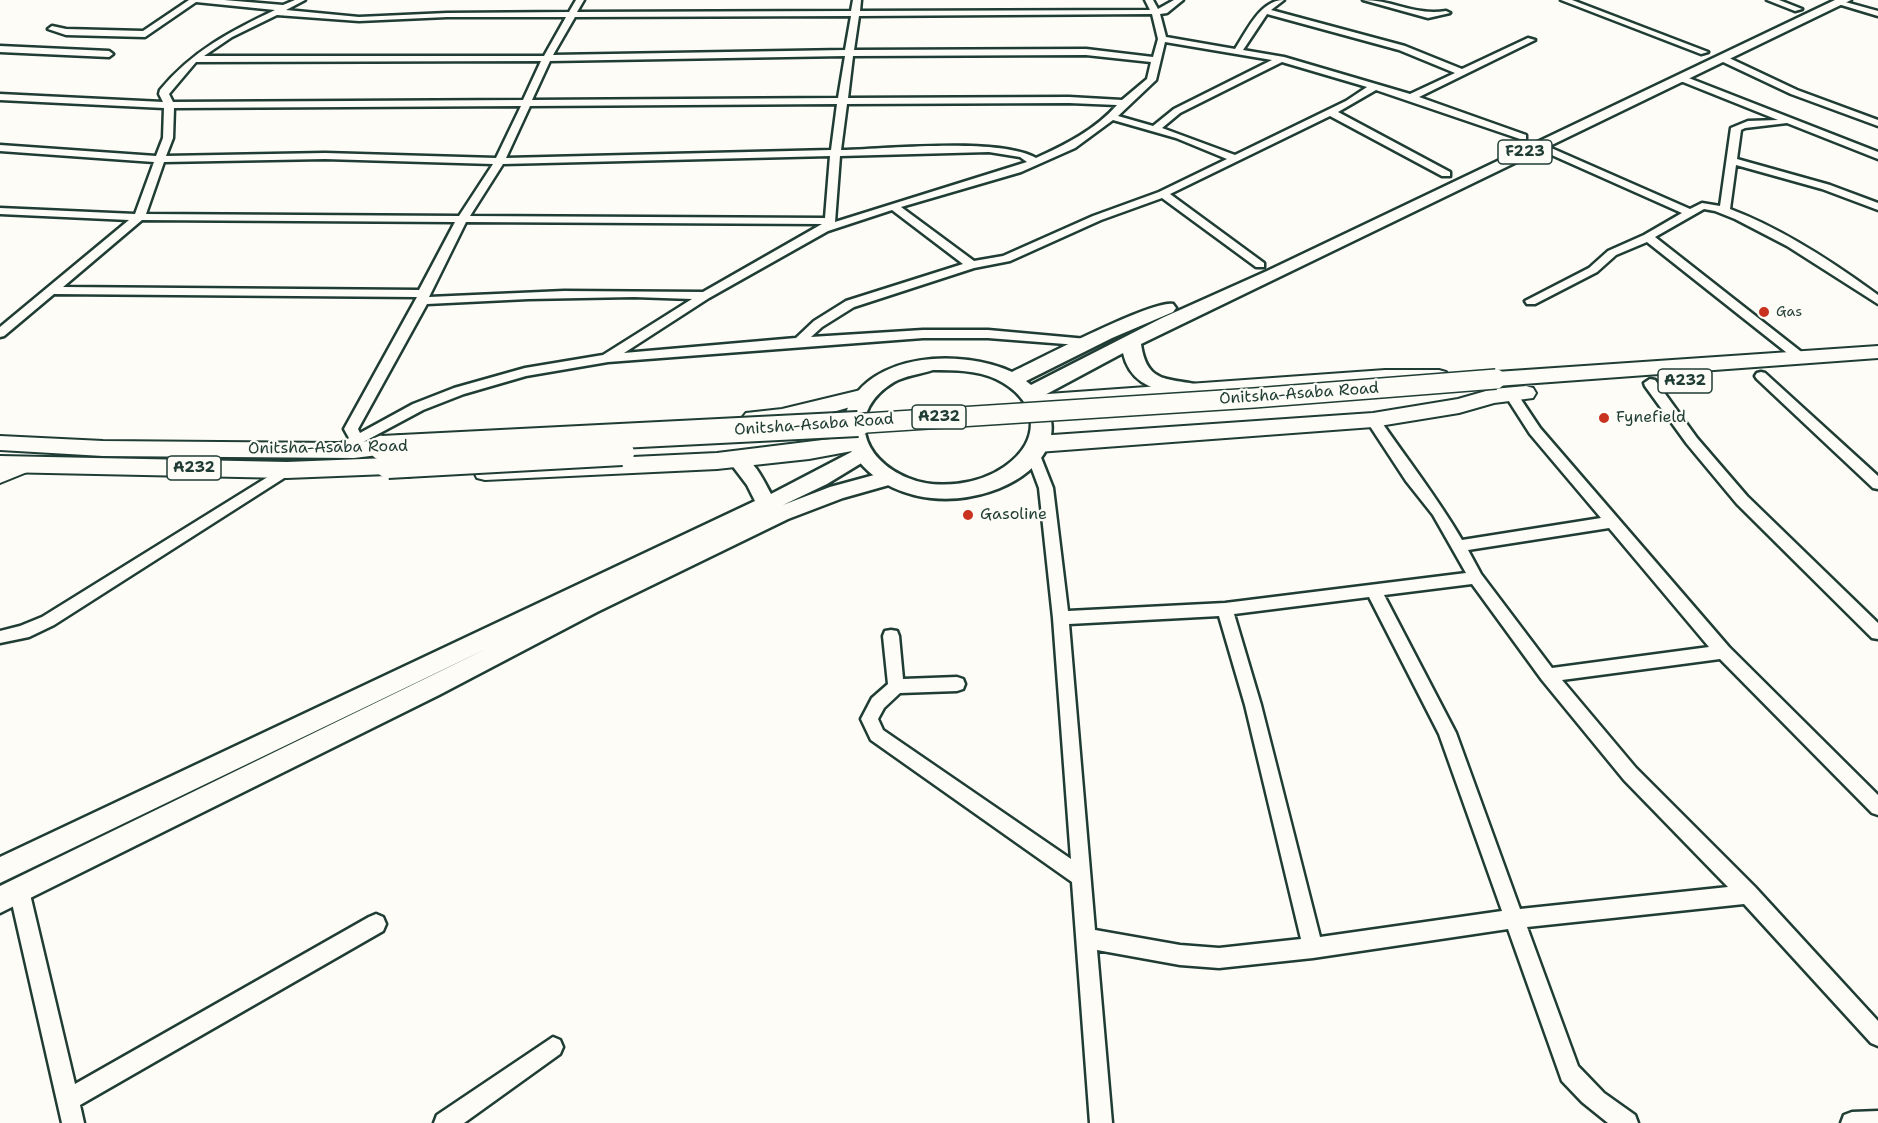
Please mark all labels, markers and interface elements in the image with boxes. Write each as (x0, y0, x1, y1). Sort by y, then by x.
road number: F223 (1498, 140, 1552, 164)
place label: Gas (1776, 304, 1802, 320)
marker: Gas (1757, 305, 1771, 319)
road number: A232 (1658, 369, 1712, 393)
street label: Onitsha-Asaba Road (1218, 379, 1380, 409)
road number: A232 (912, 405, 966, 429)
place label: Fynefield (1616, 408, 1686, 428)
street label: Onitsha-Asaba Road (733, 410, 895, 440)
marker: Fynefield (1597, 411, 1611, 425)
street label: Onitsha-Asaba Road (248, 437, 408, 459)
road number: A232 (167, 456, 221, 480)
place label: Gasoline (980, 505, 1047, 525)
marker: Gasoline (961, 508, 975, 522)

